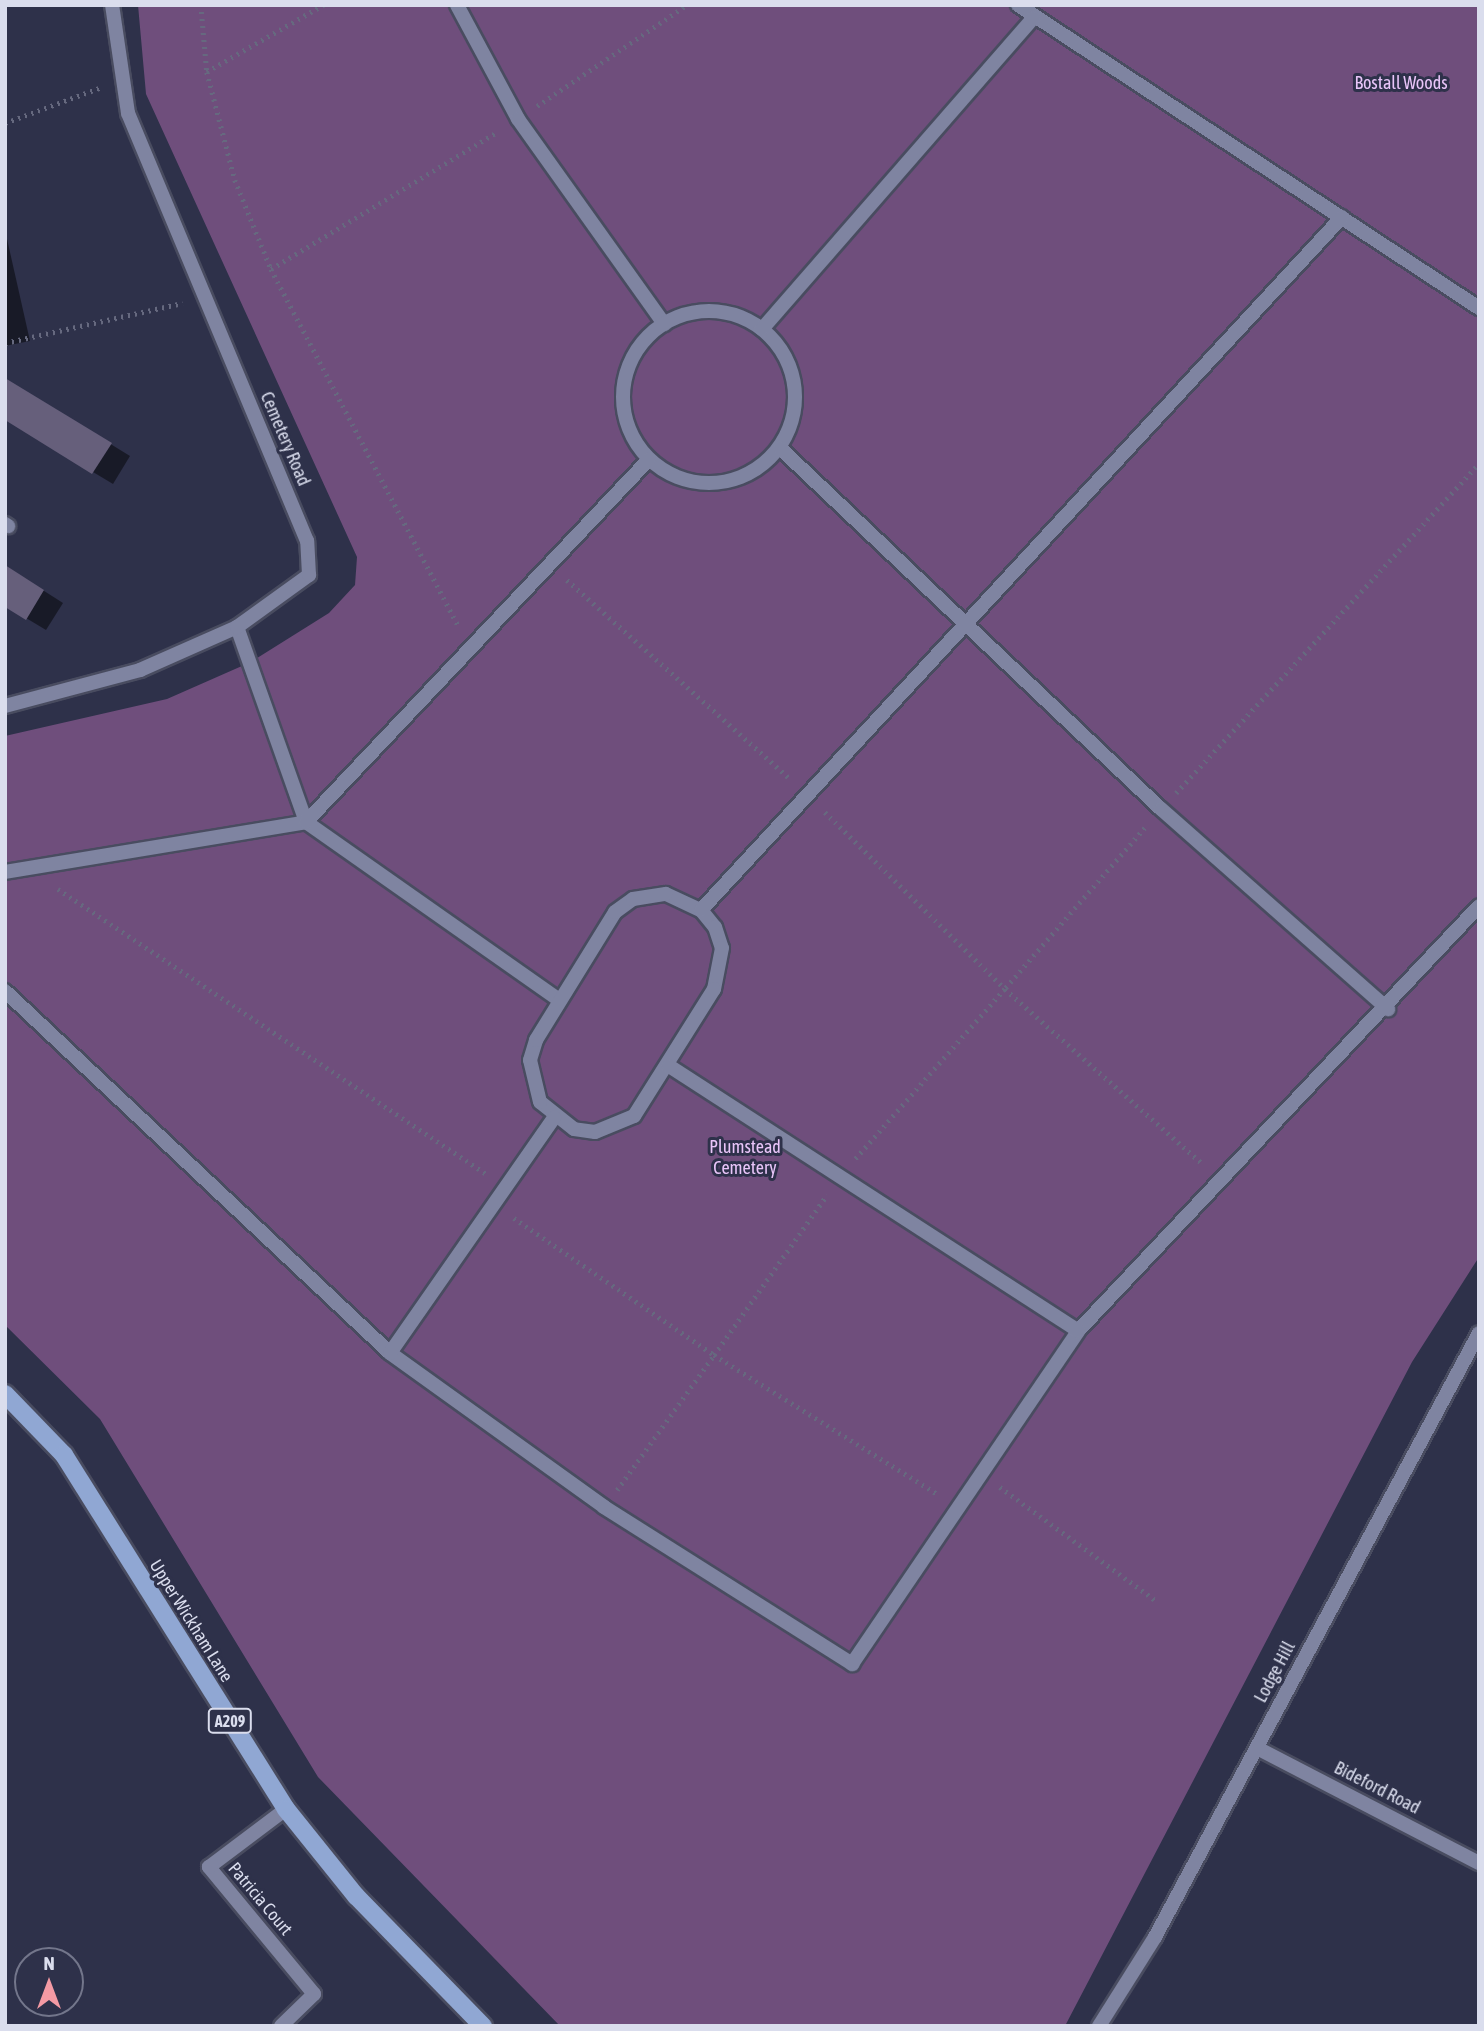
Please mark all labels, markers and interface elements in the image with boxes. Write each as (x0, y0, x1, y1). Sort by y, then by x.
park label: Bostall Woods (1354, 72, 1448, 94)
street label: Cemetery Road (255, 389, 315, 489)
park label: Plumstead Cemetery (709, 1137, 781, 1180)
street label: Upper Wickham Lane (145, 1556, 237, 1686)
street label: Lodge Hill (1250, 1638, 1300, 1706)
road number: A209 (207, 1708, 253, 1734)
street label: Bideford Road (1330, 1757, 1424, 1819)
street label: Patricia Court (223, 1858, 297, 1940)
north arrow (14, 1947, 84, 2017)
text: N (43, 1952, 55, 1974)

